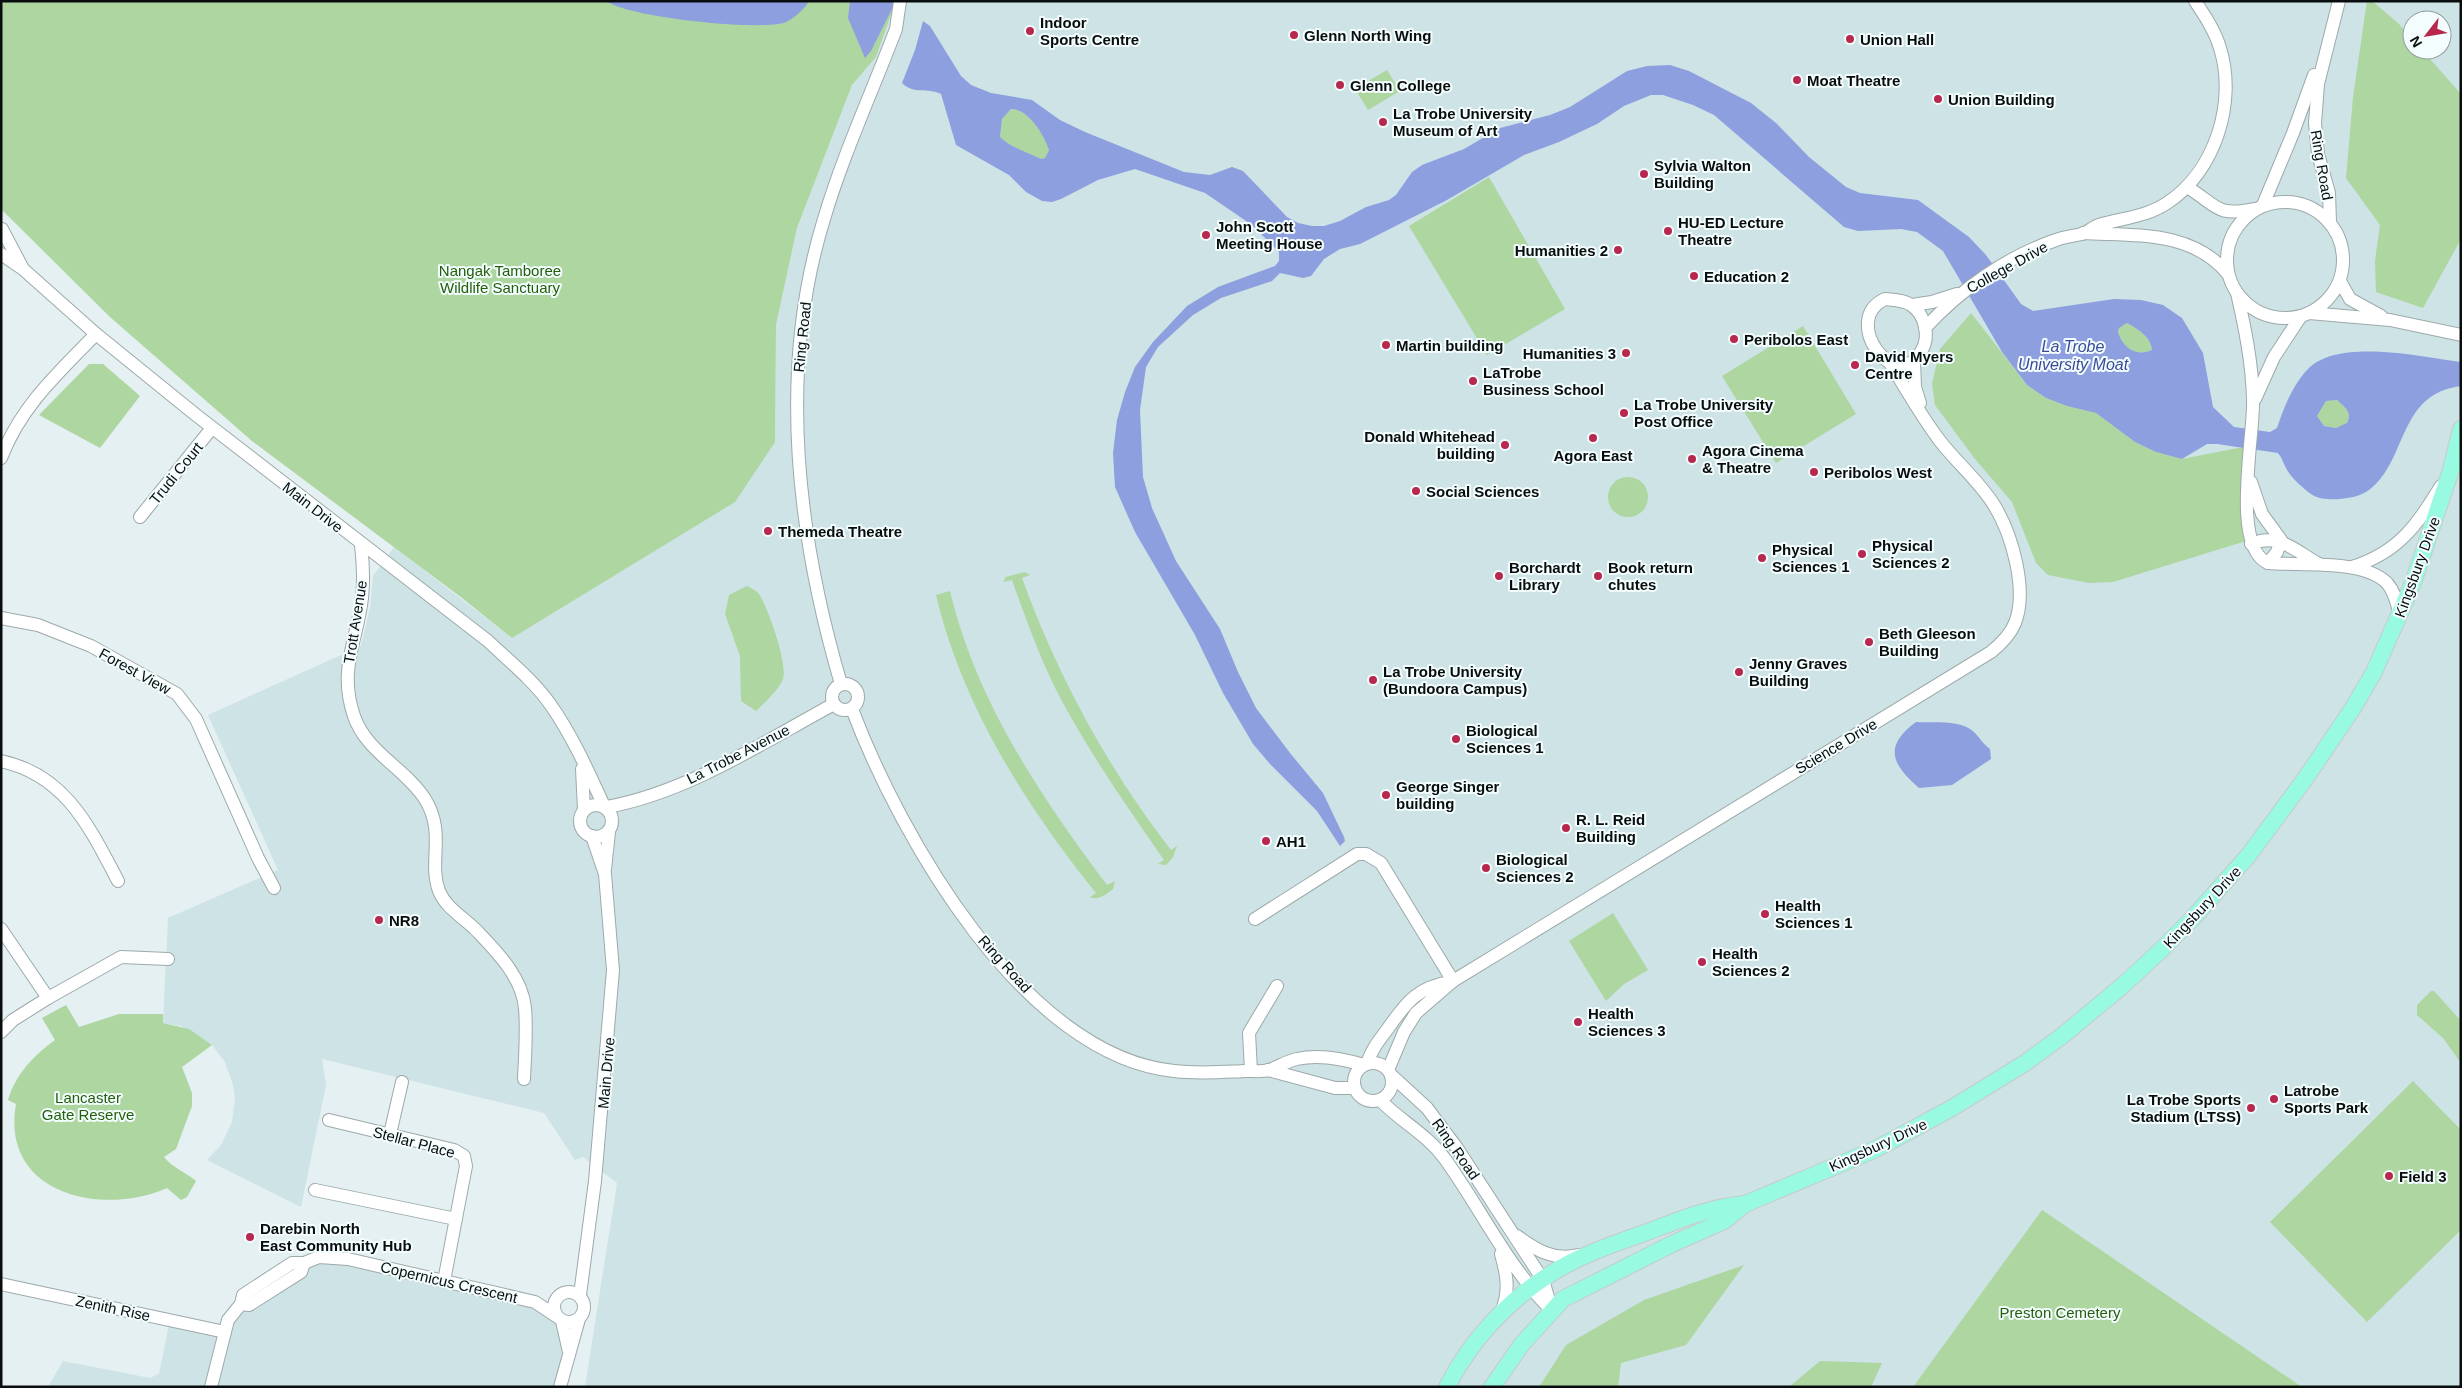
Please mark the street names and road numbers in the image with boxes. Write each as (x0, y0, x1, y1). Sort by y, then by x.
street label: Ring Road (2307, 129, 2337, 201)
street label: College Drive (1964, 238, 2050, 296)
street label: Ring Road (790, 301, 814, 373)
street label: Trudi Court (146, 438, 207, 507)
street label: Main Drive (280, 478, 346, 536)
street label: Kingsbury Drive (2391, 514, 2443, 620)
street label: Trott Avenue (340, 579, 370, 665)
street label: Forest View (96, 644, 174, 698)
street label: Science Drive (1792, 715, 1880, 777)
street label: La Trobe Avenue (684, 721, 792, 787)
street label: Kingsbury Drive (2160, 862, 2244, 952)
street label: Ring Road (975, 932, 1035, 996)
street label: Main Drive (594, 1037, 618, 1109)
street label: Ring Road (1429, 1115, 1483, 1183)
street label: Kingsbury Drive (1826, 1115, 1930, 1175)
street label: Stellar Place (371, 1123, 457, 1161)
street label: Copernicus Crescent (379, 1258, 520, 1306)
street label: Zenith Rise (74, 1292, 152, 1324)

